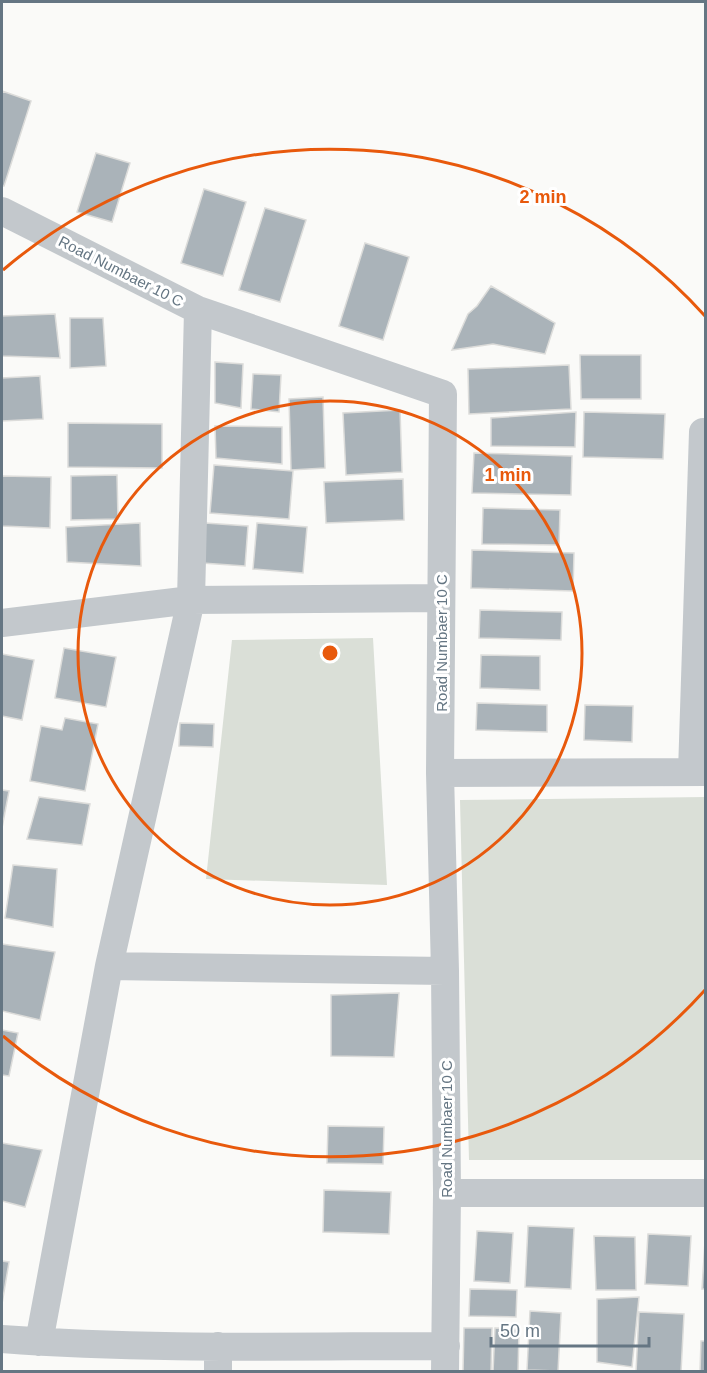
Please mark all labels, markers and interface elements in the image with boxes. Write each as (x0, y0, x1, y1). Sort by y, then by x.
text: 2 min (519, 187, 567, 207)
street label: Road Numbaer 10 C (56, 232, 186, 310)
text: 1 min (484, 465, 532, 485)
street label: Road Numbaer 10 C (433, 574, 450, 712)
centre of rings (320, 643, 340, 663)
street label: Road Numbaer 10 C (438, 1060, 455, 1198)
scale bar (491, 1310, 648, 1348)
text: 50 m (500, 1321, 540, 1341)

